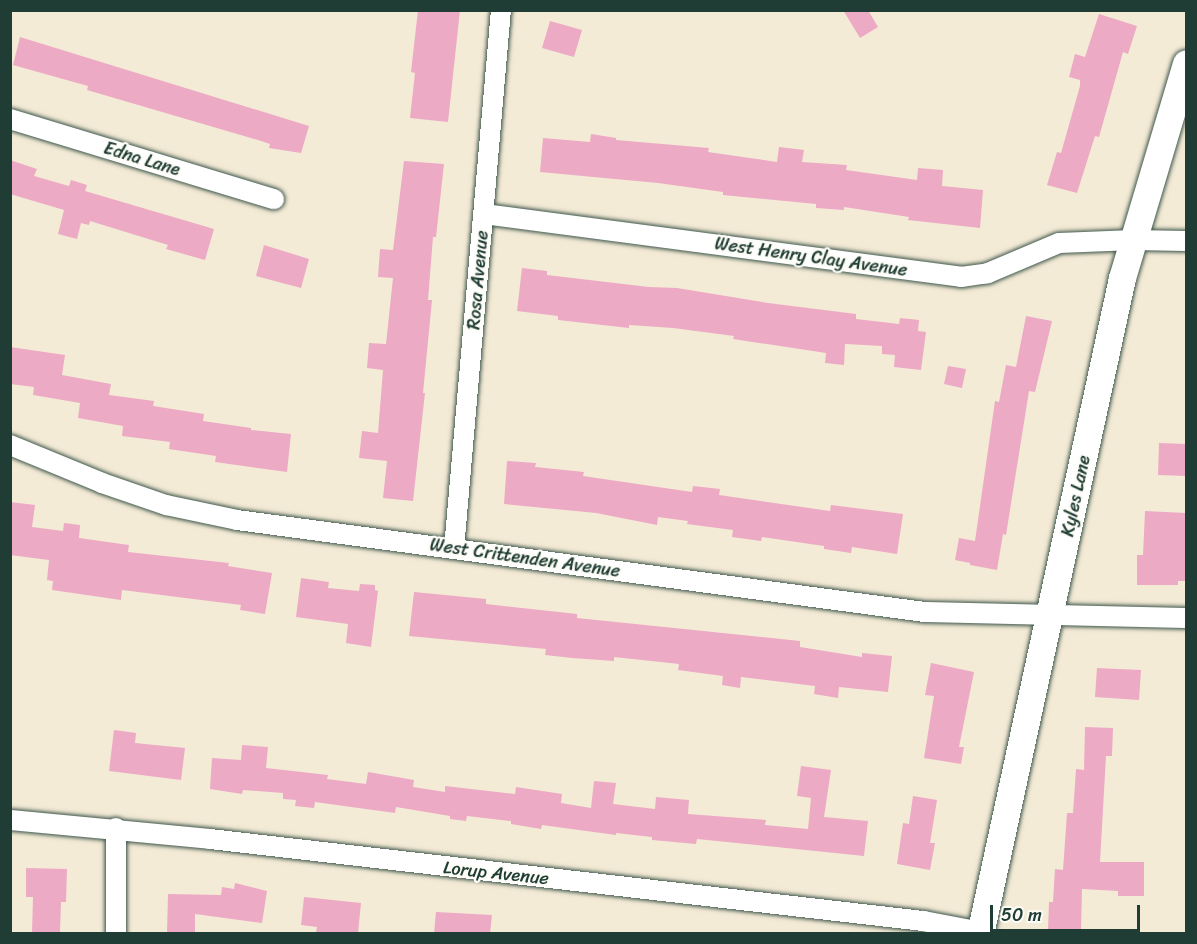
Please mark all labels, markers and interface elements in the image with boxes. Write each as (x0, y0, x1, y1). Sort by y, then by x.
street label: Edna Lane (101, 137, 183, 181)
street label: Rosa Avenue (463, 229, 493, 331)
street label: West Henry Clay Avenue (714, 233, 908, 281)
street label: Kyles Lane (1057, 453, 1095, 539)
street label: West Crittenden Avenue (429, 534, 621, 582)
street label: Lorup Avenue (442, 857, 550, 889)
scale bar (993, 893, 1143, 931)
text: 50 m (1001, 899, 1042, 931)

